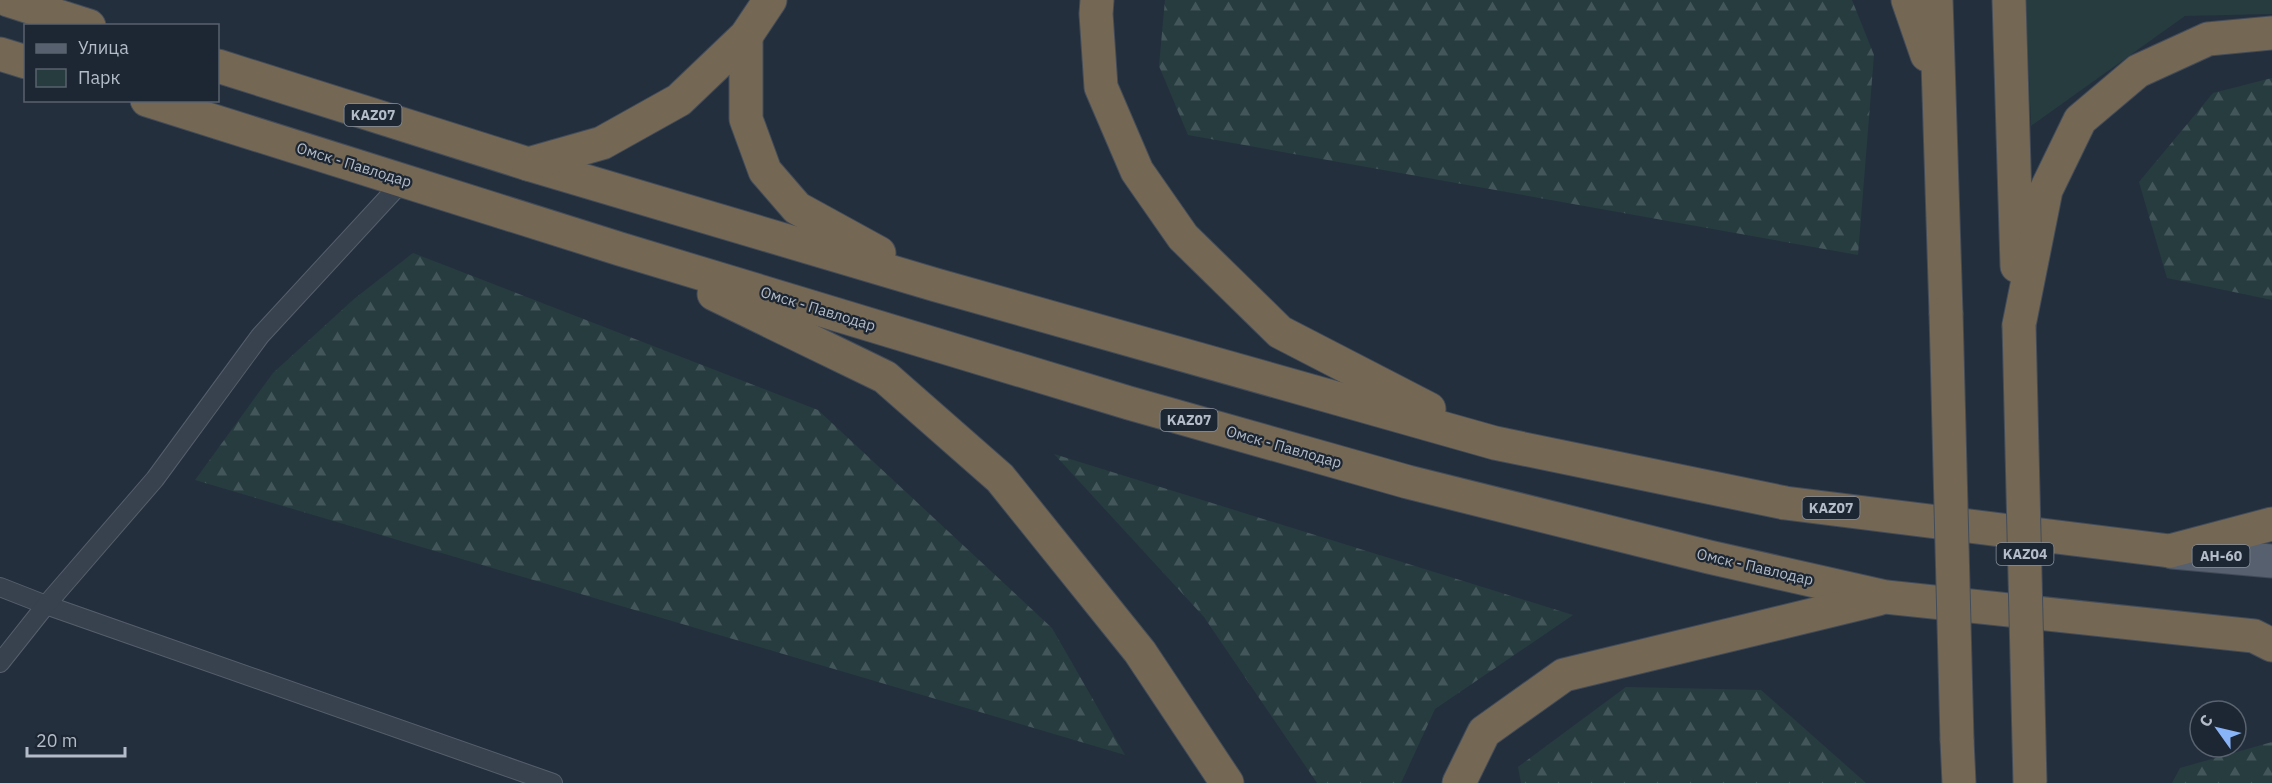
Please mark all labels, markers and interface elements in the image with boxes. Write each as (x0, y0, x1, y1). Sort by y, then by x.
legend (24, 24, 219, 102)
text: Улица (78, 36, 129, 59)
text: Парк (78, 66, 121, 89)
road number: KAZ07 (344, 104, 401, 126)
street label: Омск - Павлодар (294, 138, 414, 191)
street label: Омск - Павлодар (758, 282, 878, 335)
road number: KAZ07 (1160, 409, 1218, 431)
street label: Омск - Павлодар (1224, 421, 1344, 472)
road number: KAZ07 (1802, 497, 1860, 519)
road number: KАZ04 (1996, 543, 2054, 565)
street label: Омск - Павлодар (1695, 544, 1815, 589)
road number: АН-60 (2192, 545, 2250, 567)
north arrow (2188, 699, 2248, 759)
text: С (2194, 711, 2217, 731)
scale bar (27, 720, 124, 758)
text: 20 m (36, 729, 78, 752)

